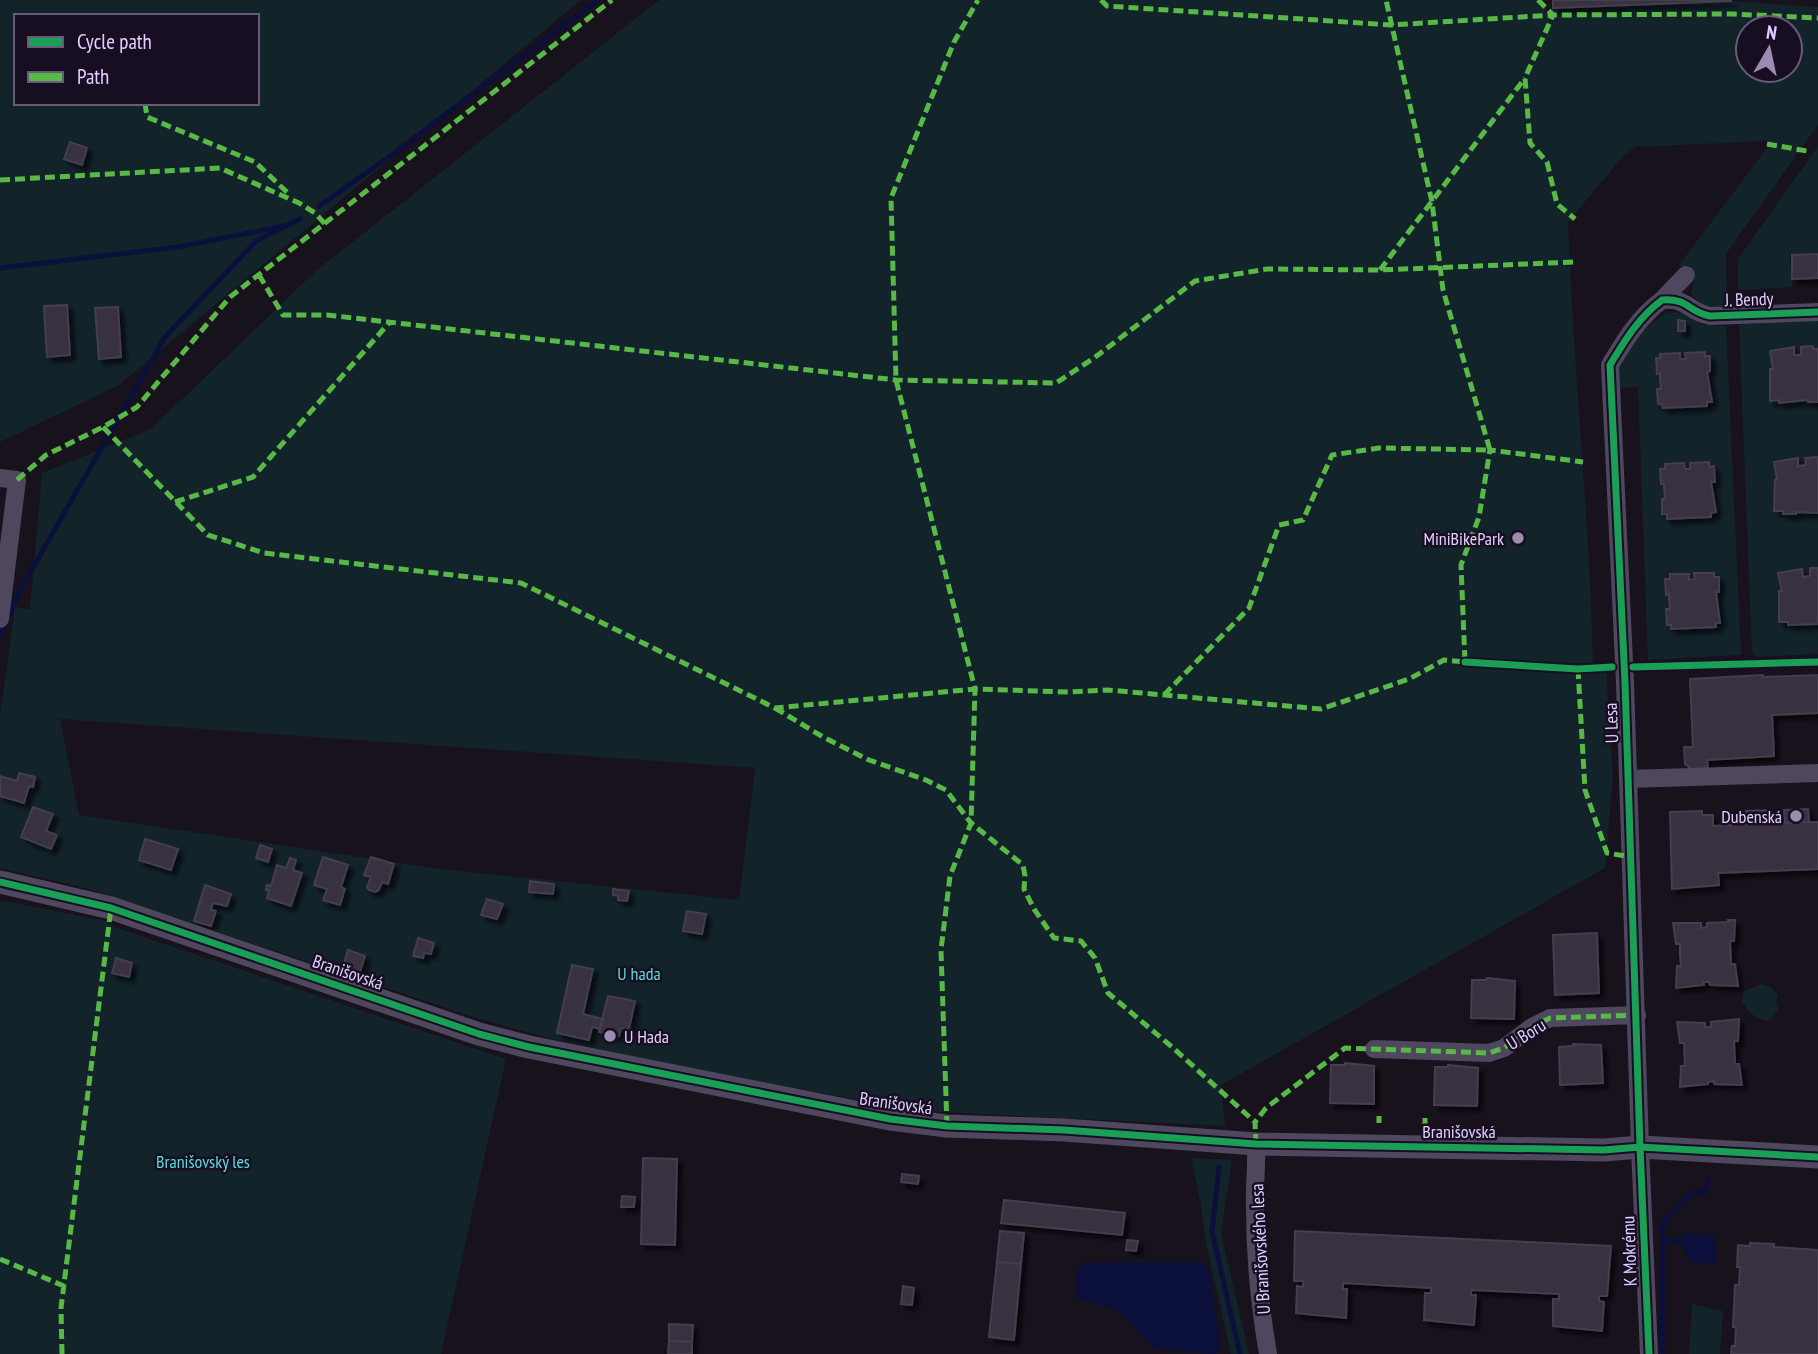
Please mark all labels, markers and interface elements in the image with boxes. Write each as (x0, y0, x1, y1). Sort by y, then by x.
legend (14, 14, 259, 105)
north arrow (1734, 14, 1804, 84)
text: N (1765, 20, 1779, 45)
text: Cycle path (77, 28, 152, 55)
text: Path (77, 63, 109, 90)
street label: J. Bendy (1723, 287, 1774, 311)
place label: MiniBikePark (1423, 527, 1504, 550)
marker: MiniBikePark (1510, 530, 1526, 546)
street label: U Lesa (1599, 702, 1623, 744)
place label: Dubenská (1721, 805, 1782, 828)
marker: Dubenská (1788, 808, 1804, 824)
street label: Branišovská (310, 949, 386, 995)
park label: U hada (617, 962, 661, 985)
street label: U Boru (1502, 1013, 1550, 1055)
place label: U Hada (624, 1025, 669, 1048)
marker: U Hada (602, 1028, 618, 1044)
street label: Branišovská (858, 1087, 934, 1119)
street label: Branišovská (1422, 1120, 1496, 1143)
park label: Branišovský les (156, 1150, 250, 1173)
street label: U Branišovského lesa (1245, 1183, 1275, 1315)
street label: K Mokrému (1616, 1215, 1642, 1287)

